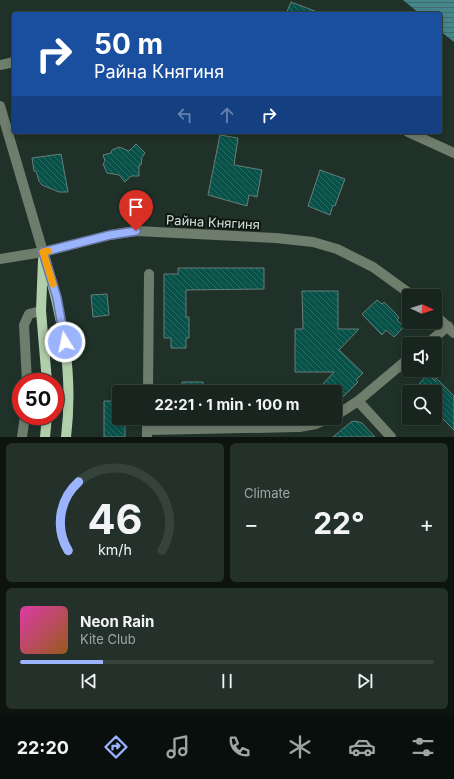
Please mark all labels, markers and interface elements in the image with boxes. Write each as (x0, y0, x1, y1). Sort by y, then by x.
text: 50 m (94, 27, 163, 61)
icon: right (28, 28, 80, 80)
text: Райна Княгиня (94, 61, 224, 82)
icon: left (174, 104, 196, 126)
icon: ahead (216, 104, 238, 126)
icon: right (258, 104, 280, 126)
pin (119, 190, 153, 231)
icon: arrive (125, 196, 147, 218)
street label: Райна Княгиня (166, 212, 260, 232)
north arrow (402, 289, 442, 329)
map controls (402, 289, 442, 425)
position arrow (44, 321, 86, 363)
button: sound (402, 337, 442, 377)
speed limit sign: 50 (12, 373, 64, 425)
button: search (402, 385, 442, 425)
text: 22:21 · 1 min · 100 m (154, 395, 300, 414)
text: Climate (244, 485, 290, 501)
text: 46 (87, 493, 143, 543)
text: 22° (313, 505, 365, 541)
text: − (244, 511, 259, 537)
text: + (419, 511, 434, 537)
text: km/h (98, 540, 132, 557)
text: Neon Rain (80, 612, 154, 631)
text: Kite Club (80, 631, 136, 647)
icon: previous (78, 670, 100, 692)
icon: pause (216, 670, 238, 692)
icon: next (354, 670, 376, 692)
icon: directions (102, 733, 130, 761)
icon: music (164, 733, 192, 761)
icon: phone (225, 733, 253, 761)
icon: climate (286, 733, 314, 761)
icon: car (348, 733, 376, 761)
icon: filters (409, 733, 437, 761)
text: 22:20 (17, 737, 69, 758)

